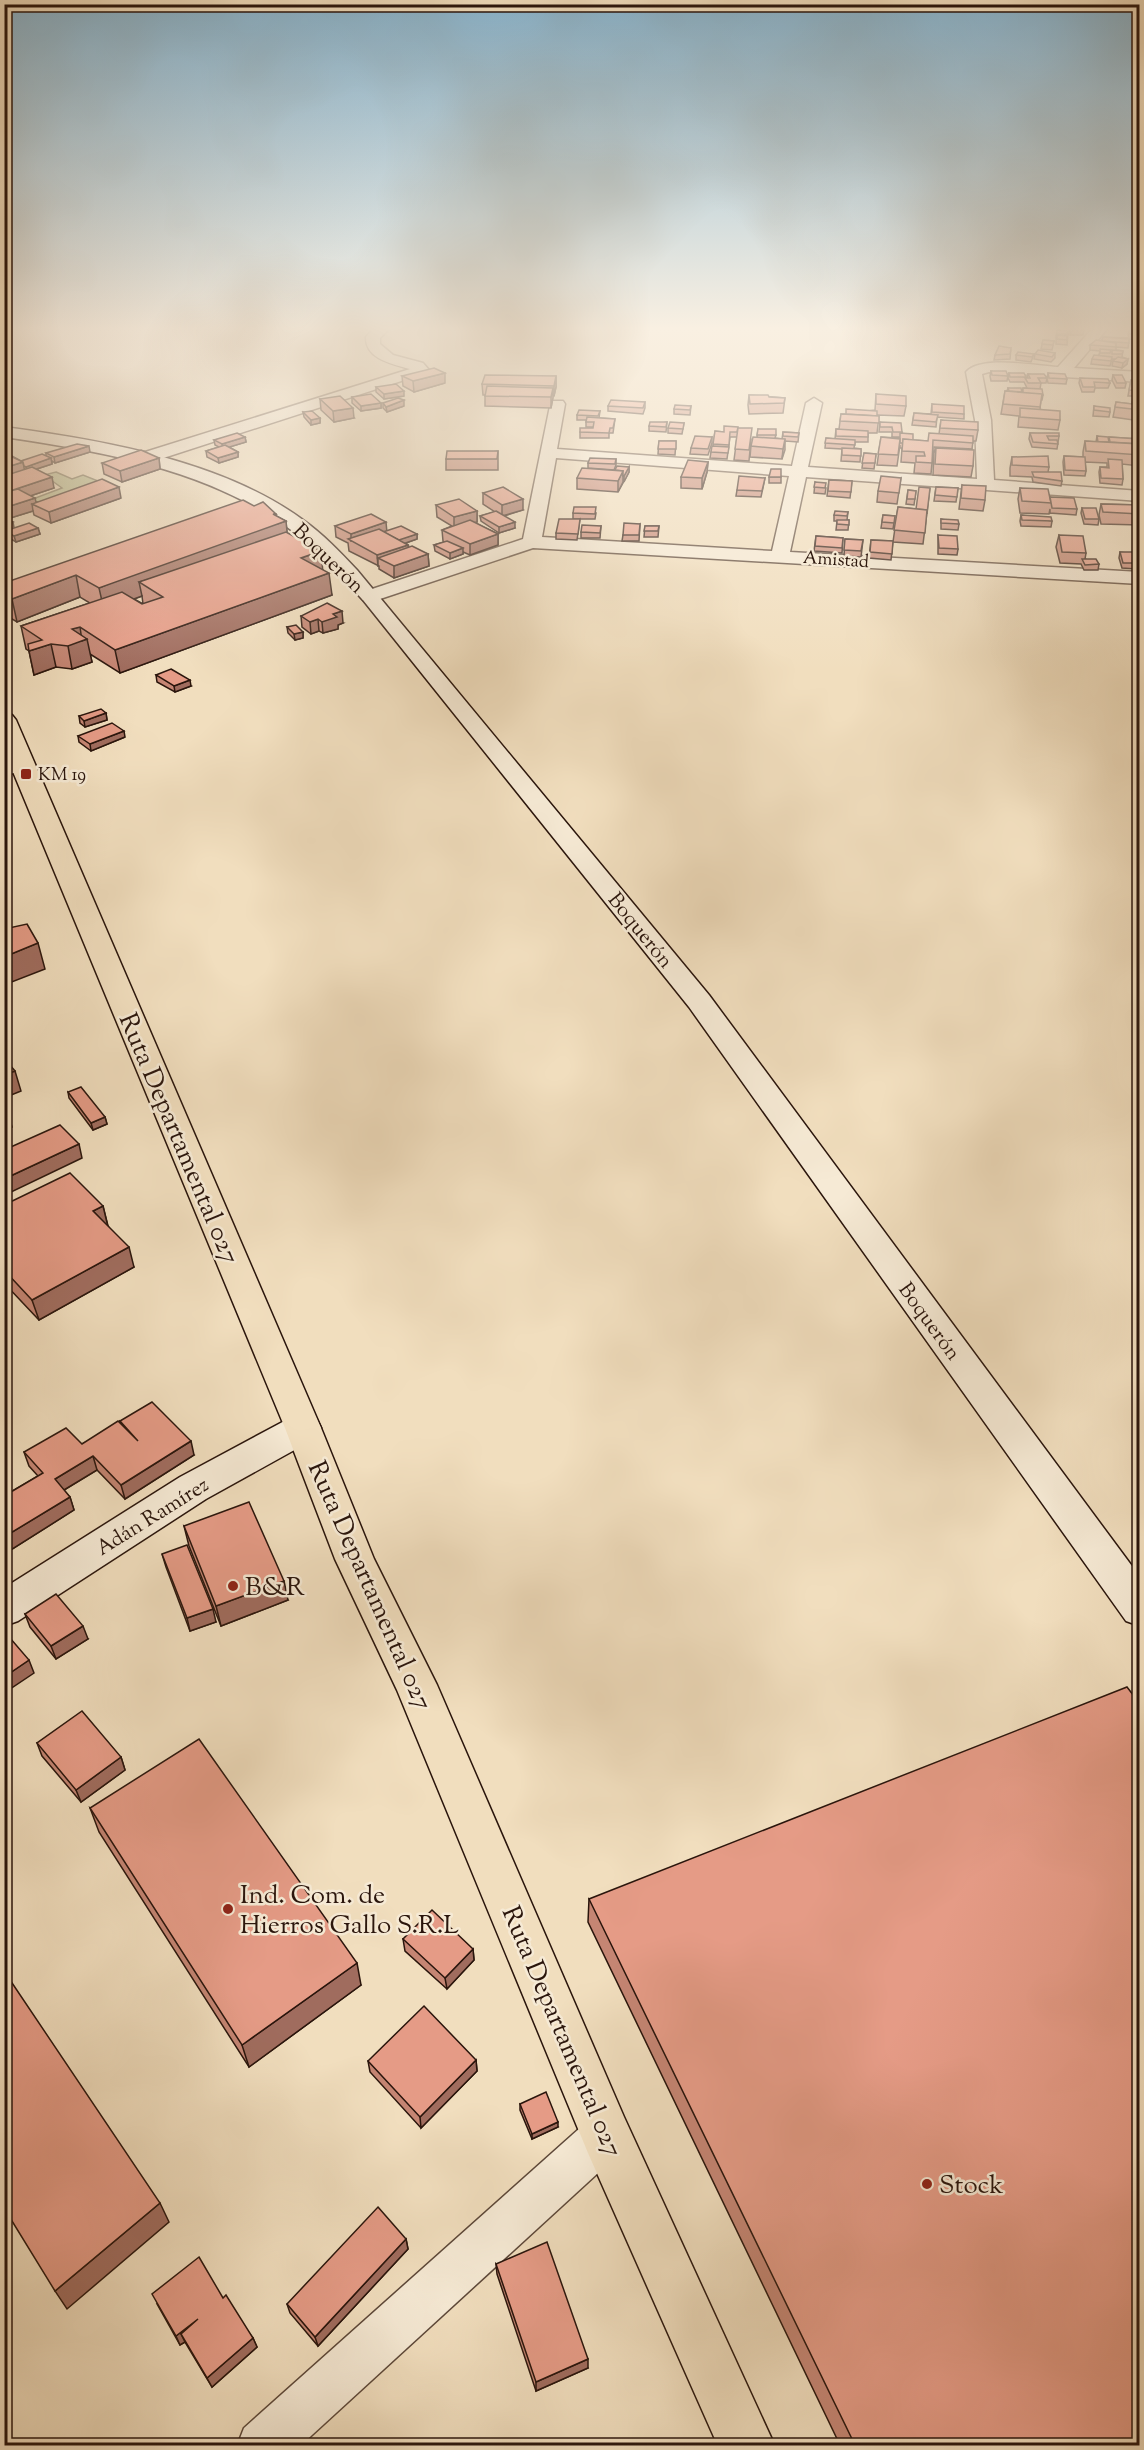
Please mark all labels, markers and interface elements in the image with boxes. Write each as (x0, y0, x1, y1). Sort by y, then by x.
street label: Boquerón (285, 517, 370, 601)
street label: Amistad (802, 546, 870, 576)
place label: KM 19 (38, 763, 86, 789)
marker: KM 19 (19, 767, 33, 781)
street label: Boquerón (599, 887, 679, 976)
street label: Ruta Departamental 027 (108, 1008, 247, 1270)
street label: Boquerón (890, 1277, 967, 1367)
street label: Ruta Departamental 027 (297, 1455, 440, 1717)
street label: Adán Ramírez (91, 1471, 215, 1564)
place label: B&R (245, 1570, 305, 1607)
marker: B&R (226, 1579, 240, 1593)
place label: Ind. Com. de Hierros Gallo S.R.L (240, 1878, 459, 1945)
street label: Ruta Departamental 027 (491, 1901, 630, 2163)
marker: Ind. Com. de Hierros Gallo S.R.L (221, 1902, 235, 1916)
place label: Stock (939, 2168, 1003, 2205)
marker: Stock (920, 2177, 934, 2191)

